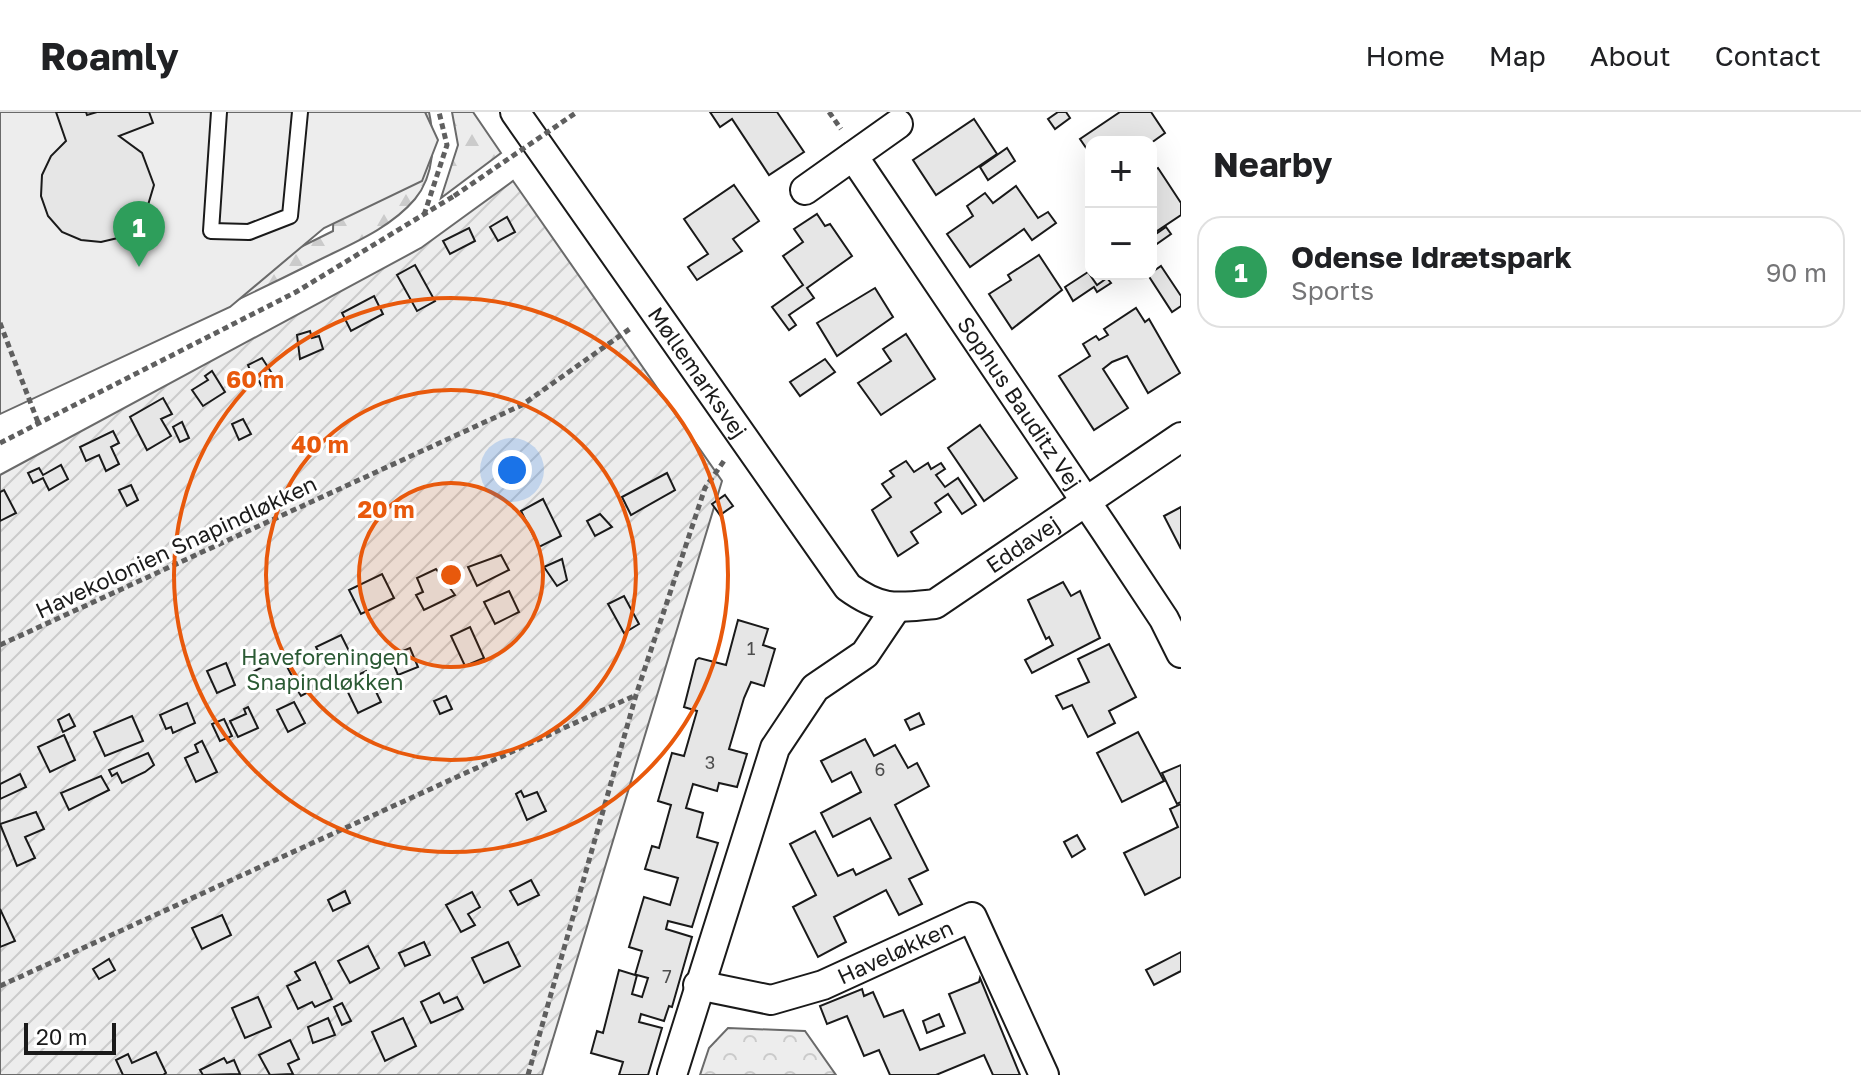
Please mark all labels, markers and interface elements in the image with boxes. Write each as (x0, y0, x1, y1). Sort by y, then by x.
text: Roamly (40, 33, 179, 78)
text: Home (1366, 39, 1445, 72)
text: Map (1489, 39, 1546, 72)
text: About (1590, 39, 1671, 72)
text: Contact (1715, 39, 1821, 72)
map controls (1085, 136, 1157, 280)
button: + (1085, 136, 1157, 208)
text: Nearby (1213, 144, 1333, 184)
pin: 1 (113, 201, 165, 267)
button: − (1085, 208, 1157, 280)
text: Odense Idrætspark (1291, 239, 1572, 275)
text: 1 (1234, 257, 1248, 288)
text: 90 m (1766, 257, 1827, 288)
text: Sports (1291, 275, 1374, 306)
street label: Møllemarksvej (643, 301, 753, 443)
street label: Sophus Bauditz Vej (952, 311, 1088, 495)
text: 60 m (226, 364, 284, 393)
text: 40 m (291, 429, 349, 458)
your location (492, 450, 532, 490)
street label: Havekolonien Snapindløkken (31, 469, 321, 624)
text: 20 m (357, 494, 415, 523)
street label: Eddavej (981, 510, 1064, 578)
centre of rings (437, 561, 465, 589)
house number: 1 (747, 637, 756, 659)
park label: Haveforeningen Snapindløkken (241, 643, 409, 695)
house number: 3 (705, 751, 715, 773)
house number: 6 (875, 758, 885, 780)
street label: Haveløkken (833, 914, 957, 990)
house number: 7 (662, 965, 672, 987)
scale bar (24, 1019, 116, 1055)
text: 20 m (36, 1023, 87, 1050)

